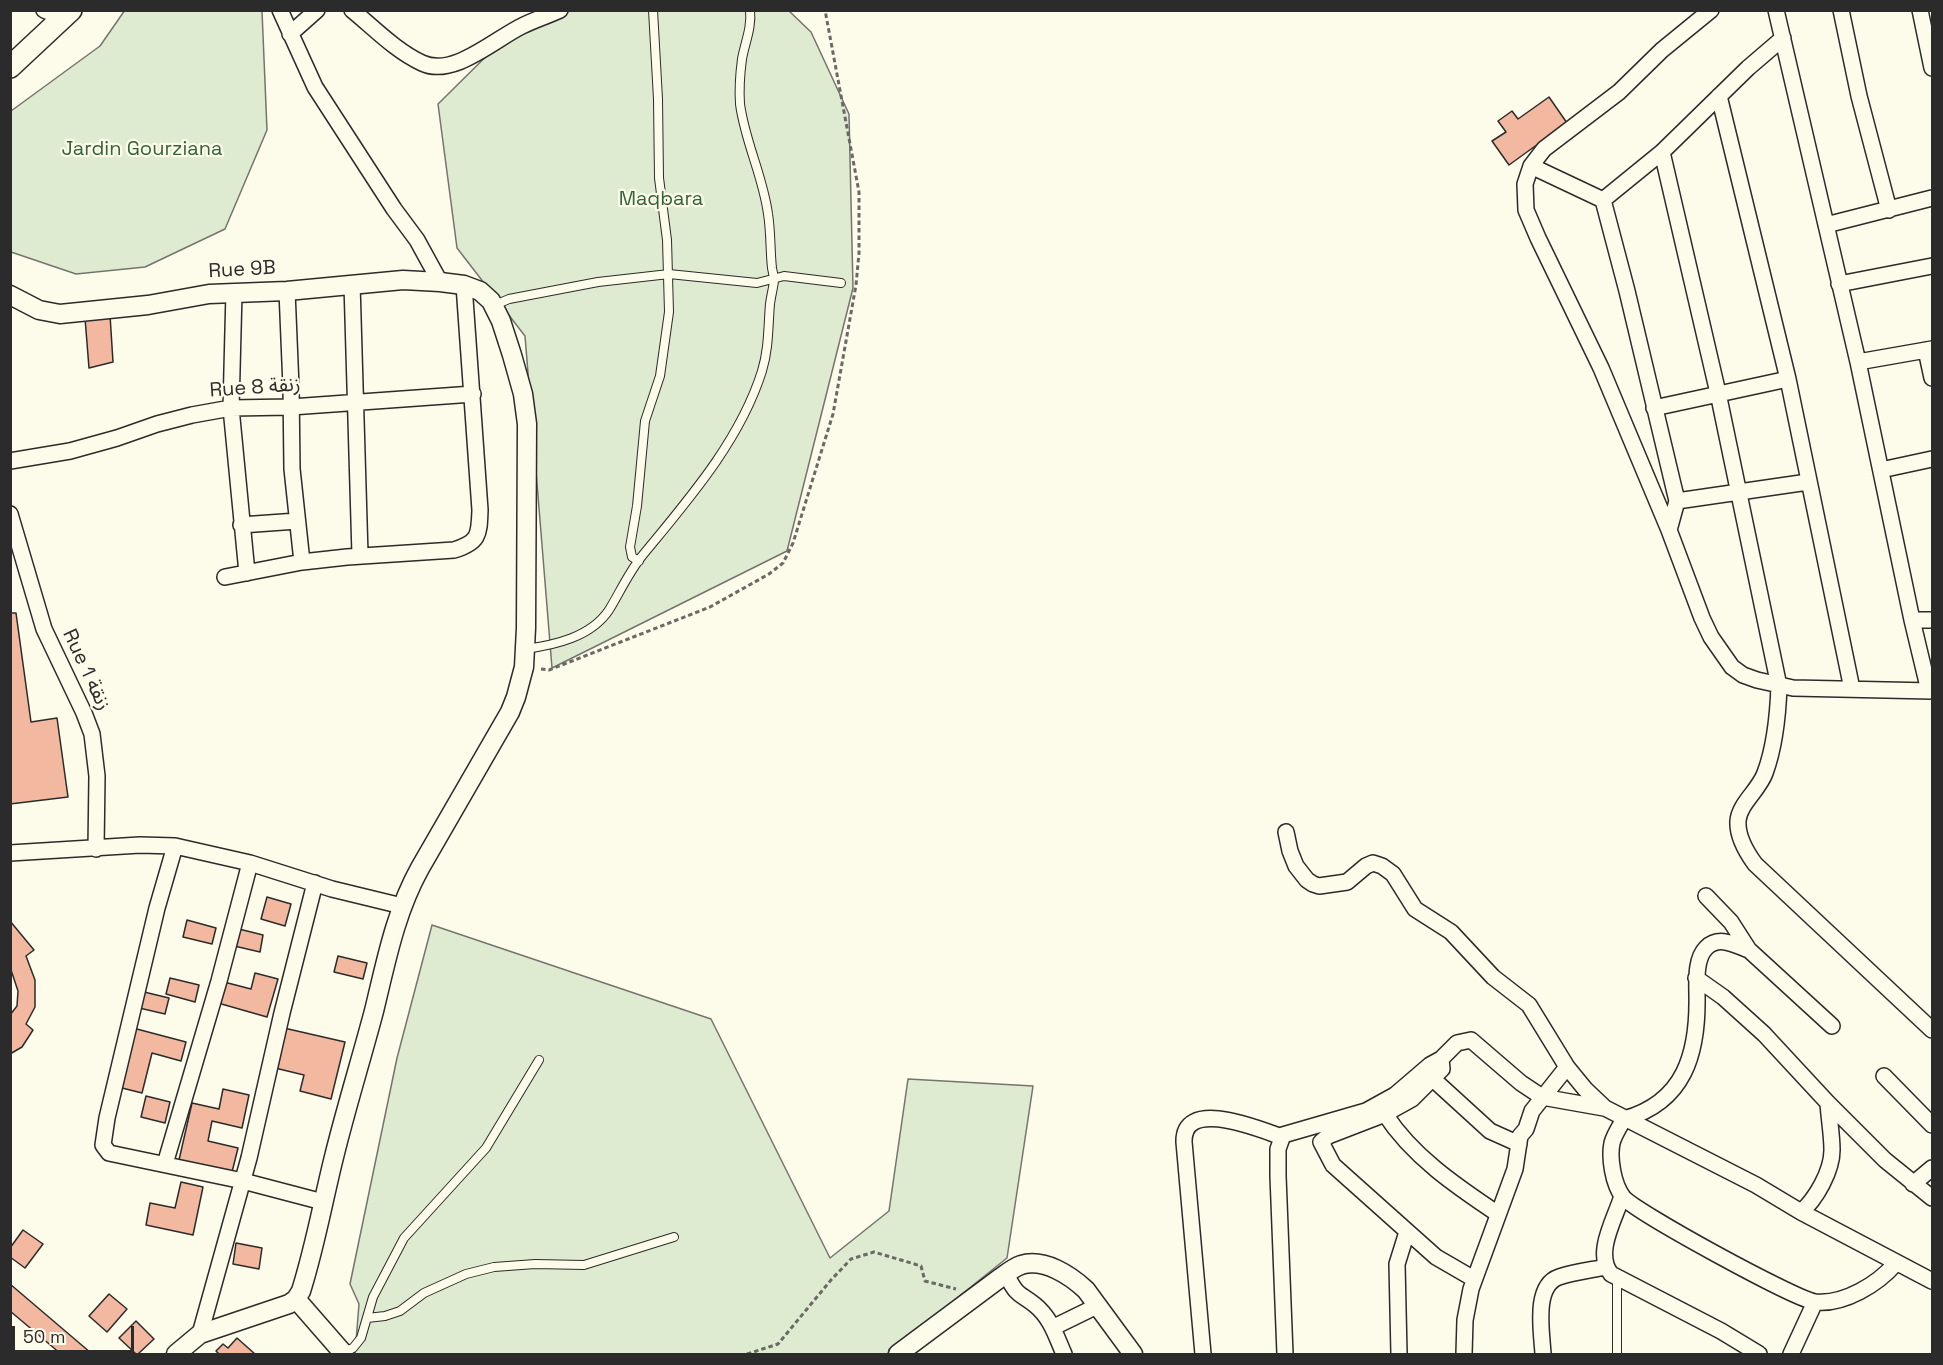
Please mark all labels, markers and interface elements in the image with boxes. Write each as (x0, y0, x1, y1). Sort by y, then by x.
park label: Jardin Gourziana (61, 138, 223, 162)
park label: Maqbara (619, 188, 703, 212)
street label: Rue 9B (208, 256, 276, 284)
street label: Rue 8 زنقة (209, 373, 301, 403)
street label: Rue 1 زنقة (57, 625, 115, 715)
scale bar (15, 1314, 136, 1352)
text: 50 m (23, 1325, 65, 1348)

